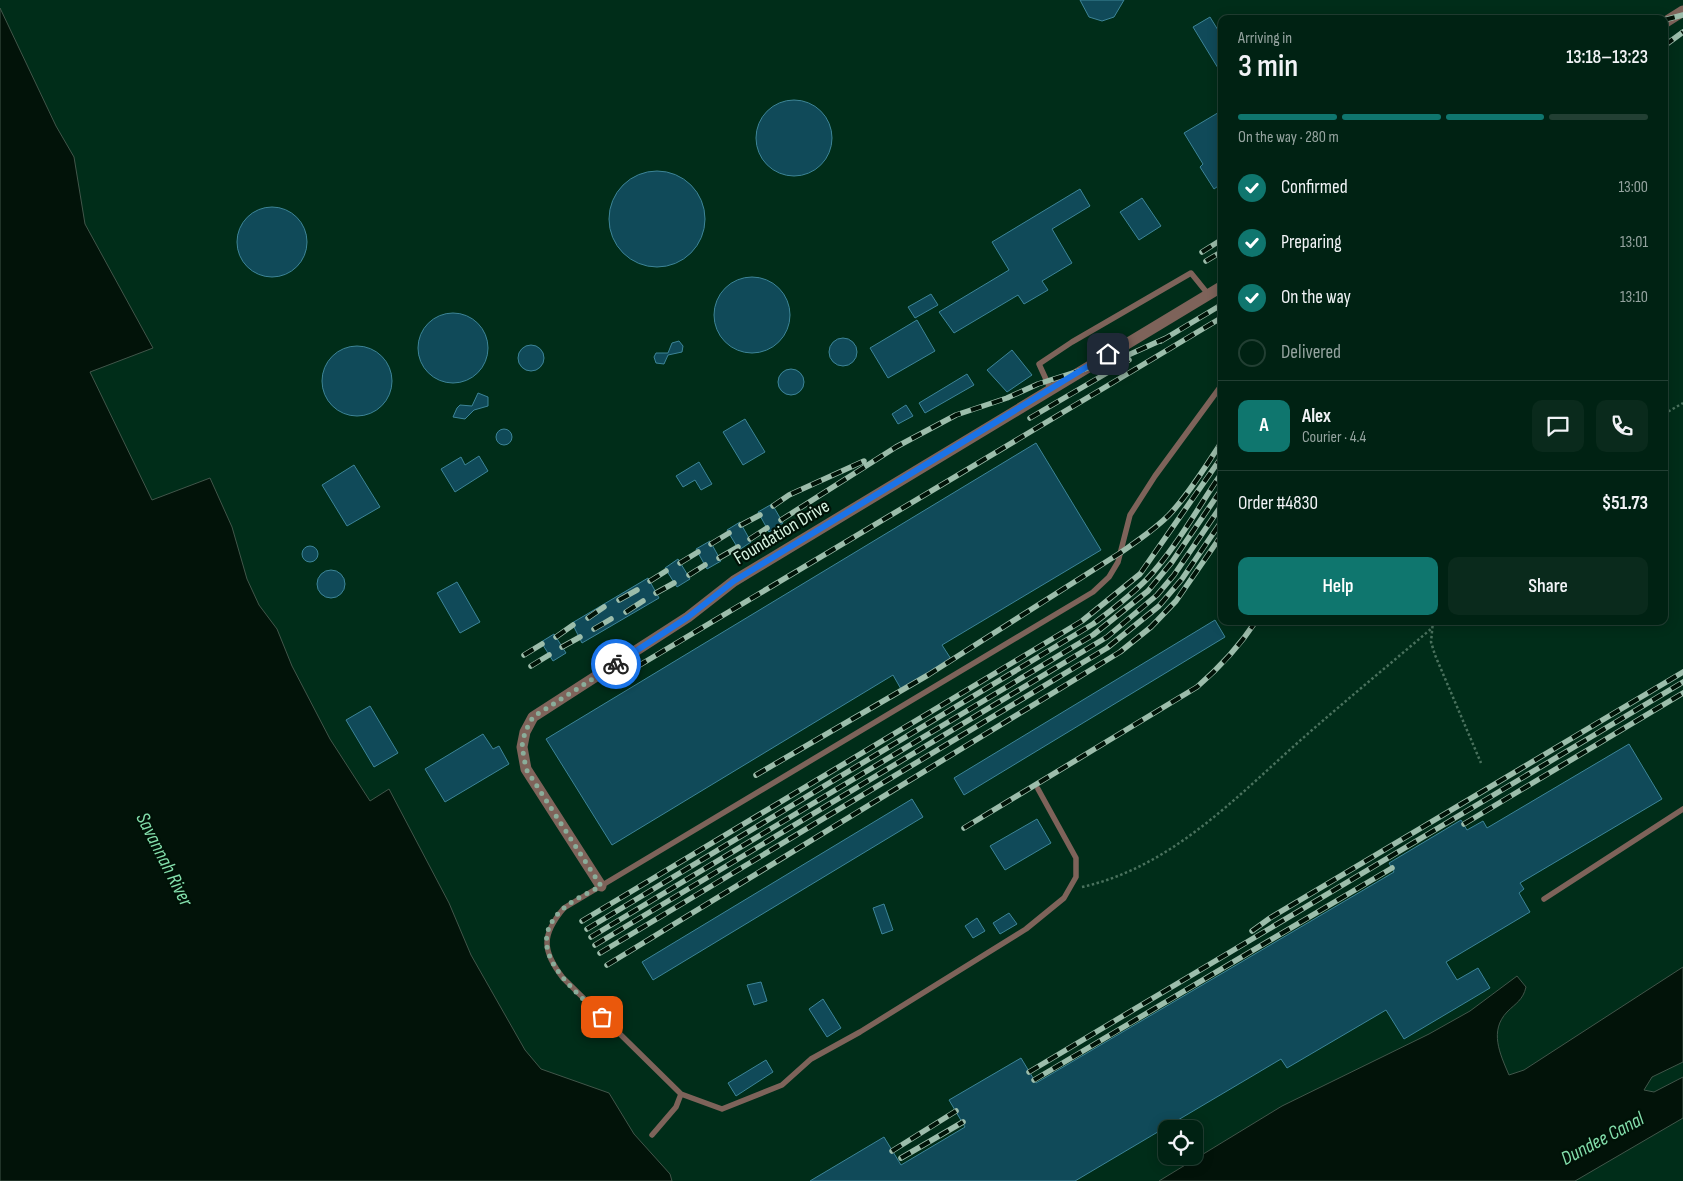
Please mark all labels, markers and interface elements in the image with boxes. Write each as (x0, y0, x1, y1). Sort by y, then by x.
text: Arriving in (1238, 29, 1292, 48)
text: 13:18–13:23 (1566, 46, 1648, 69)
text: 3 min (1238, 47, 1298, 86)
text: On the way · 280 m (1238, 128, 1339, 147)
icon: check (1238, 174, 1266, 202)
text: Confirmed (1281, 176, 1348, 199)
text: 13:00 (1618, 178, 1648, 197)
icon: check (1238, 229, 1266, 257)
text: Preparing (1281, 231, 1342, 254)
text: 13:01 (1620, 233, 1648, 252)
icon: check (1238, 284, 1266, 312)
text: On the way (1281, 286, 1351, 309)
text: 13:10 (1620, 288, 1648, 307)
pin (1087, 333, 1129, 375)
icon: home (1094, 340, 1122, 368)
text: Delivered (1281, 341, 1341, 364)
button: chat (1532, 400, 1584, 452)
button: phone (1596, 400, 1648, 452)
text: Alex (1302, 405, 1331, 428)
text: A (1259, 414, 1269, 437)
text: Courier · 4.4 (1302, 428, 1366, 447)
text: Order #4830 (1238, 492, 1318, 515)
text: $51.73 (1602, 492, 1648, 515)
street label: Foundation Drive (730, 495, 834, 570)
button: Help (1238, 557, 1438, 615)
button: Share (1448, 557, 1648, 615)
courier (591, 639, 641, 689)
icon: bike (602, 650, 630, 678)
water label: Savannah River (130, 809, 199, 911)
pin (581, 996, 623, 1038)
icon: bag (588, 1003, 616, 1031)
water label: Dundee Canal (1557, 1106, 1649, 1171)
map controls (1158, 1120, 1203, 1165)
button: locate (1158, 1120, 1203, 1165)

